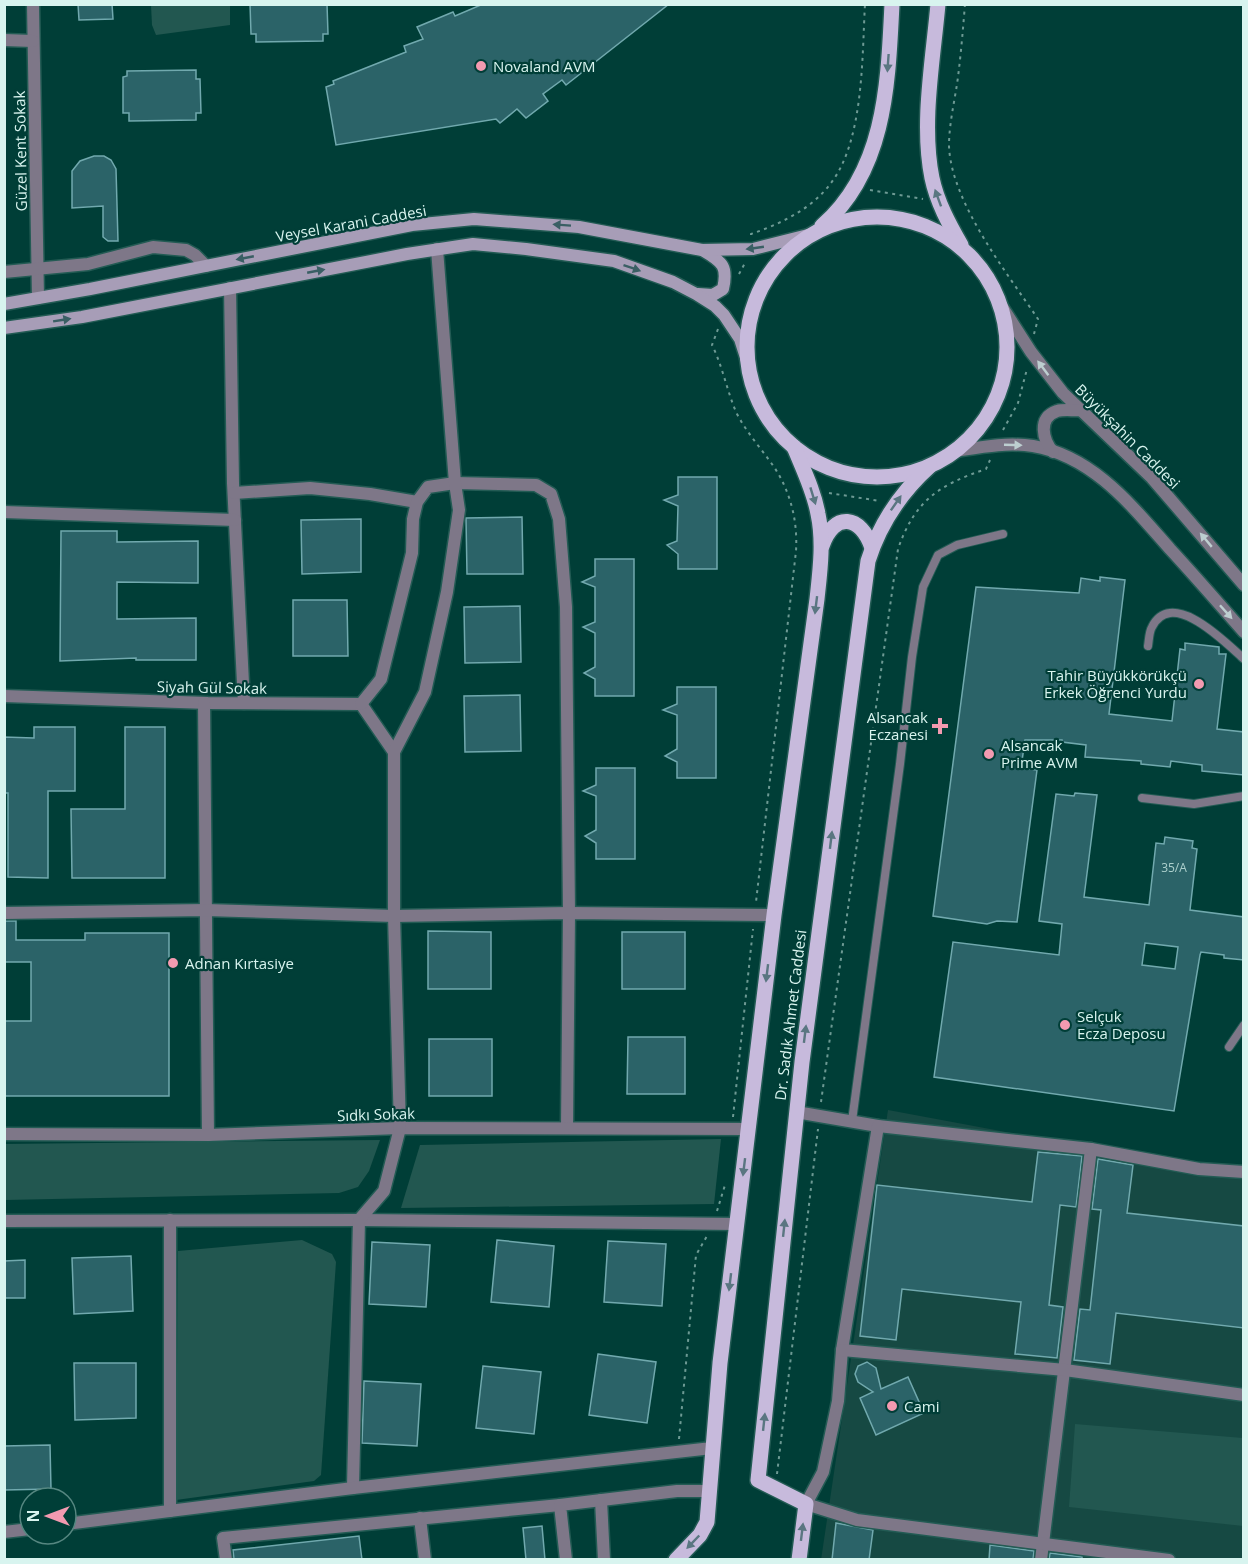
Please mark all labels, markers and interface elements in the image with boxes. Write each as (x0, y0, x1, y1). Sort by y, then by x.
one-way arrow (884, 53, 893, 72)
place label: Novaland AVM (493, 56, 595, 76)
marker: Novaland AVM (474, 59, 488, 73)
street label: Güzel Kent Sokak (9, 90, 31, 211)
one-way arrow (933, 189, 943, 207)
street label: Veysel Karani Caddesi (274, 200, 428, 246)
one-way arrow (553, 221, 572, 230)
one-way arrow (745, 243, 764, 252)
one-way arrow (236, 254, 255, 263)
one-way arrow (623, 263, 641, 273)
one-way arrow (306, 266, 325, 275)
one-way arrow (53, 315, 72, 324)
one-way arrow (1037, 361, 1049, 377)
street label: Büyükşahin Caddesi (1071, 379, 1185, 493)
one-way arrow (1004, 441, 1023, 450)
one-way arrow (809, 487, 818, 505)
one-way arrow (890, 495, 901, 511)
one-way arrow (1199, 532, 1212, 548)
one-way arrow (812, 596, 821, 615)
one-way arrow (1219, 604, 1232, 619)
place label: Tahir Büyükkörükçü Erkek Öğrenci Yurdu (1044, 665, 1187, 702)
street label: Siyah Gül Sokak (157, 676, 267, 698)
marker: Tahir Büyükkörükçü Erkek Öğrenci Yurdu (1192, 677, 1206, 691)
place label: Alsancak Eczanesi (867, 707, 928, 744)
marker: Alsancak Eczanesi (933, 719, 947, 733)
place label: Alsancak Prime AVM (1001, 735, 1078, 772)
marker: Alsancak Prime AVM (982, 747, 996, 761)
one-way arrow (826, 831, 835, 850)
house number: 35/A (1161, 859, 1187, 876)
street label: Dr. Sadık Ahmet Caddesi (770, 928, 810, 1102)
place label: Adnan Kırtasiye (185, 953, 294, 973)
marker: Adnan Kırtasiye (166, 956, 180, 970)
one-way arrow (762, 964, 772, 983)
place label: Selçuk Ecza Deposu (1077, 1006, 1166, 1043)
marker: Selçuk Ecza Deposu (1058, 1018, 1072, 1032)
one-way arrow (801, 1024, 810, 1043)
street label: Sıdkı Sokak (337, 1103, 415, 1125)
one-way arrow (739, 1157, 748, 1176)
one-way arrow (779, 1218, 789, 1237)
one-way arrow (725, 1273, 735, 1292)
place label: Cami (904, 1396, 939, 1416)
marker: Cami (885, 1399, 899, 1413)
one-way arrow (759, 1412, 769, 1431)
north arrow (18, 1486, 78, 1546)
text: N (22, 1509, 44, 1523)
one-way arrow (798, 1522, 807, 1541)
one-way arrow (687, 1535, 701, 1549)

